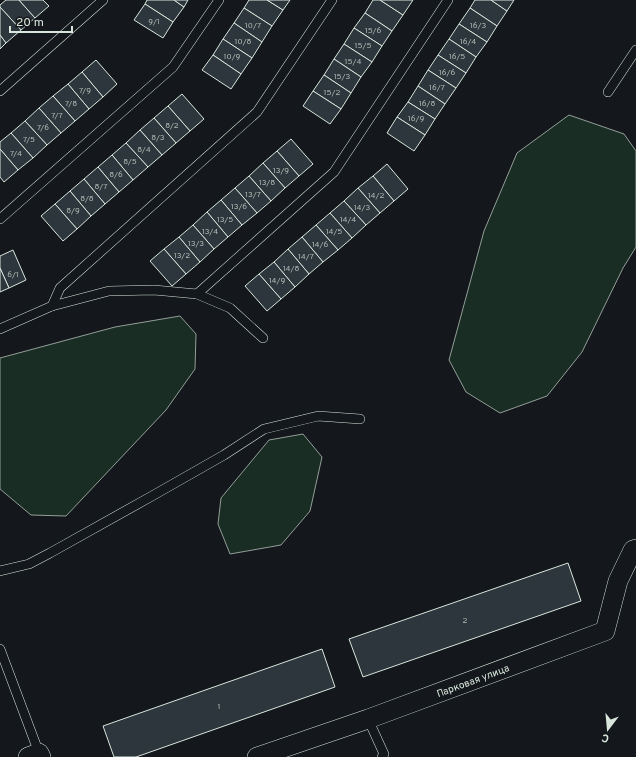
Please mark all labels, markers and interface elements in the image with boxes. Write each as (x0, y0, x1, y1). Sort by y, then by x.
scale bar (10, 8, 72, 34)
text: 20 m (16, 15, 44, 31)
house number: 9/1 (148, 17, 160, 27)
house number: 10/7 (245, 21, 261, 31)
house number: 16/3 (470, 21, 486, 31)
house number: 15/6 (365, 26, 382, 36)
house number: 10/8 (235, 37, 252, 47)
house number: 16/4 (460, 37, 476, 47)
house number: 15/5 (355, 41, 371, 51)
house number: 10/9 (224, 52, 241, 62)
house number: 16/5 (449, 52, 465, 62)
house number: 15/4 (345, 57, 361, 67)
house number: 16/6 (439, 68, 455, 78)
house number: 15/3 (334, 72, 351, 82)
house number: 16/7 (429, 83, 445, 93)
house number: 7/9 (79, 86, 91, 96)
house number: 15/2 (324, 88, 340, 98)
house number: 7/8 (65, 99, 77, 109)
house number: 16/8 (419, 99, 435, 109)
house number: 7/7 (51, 111, 63, 121)
house number: 16/9 (408, 114, 424, 124)
house number: 8/2 (165, 121, 179, 131)
house number: 7/6 (37, 123, 49, 133)
house number: 8/3 (151, 133, 165, 143)
house number: 7/5 (23, 135, 35, 145)
house number: 8/4 (137, 145, 151, 155)
house number: 7/4 (10, 149, 22, 159)
house number: 8/5 (123, 157, 137, 167)
house number: 13/9 (273, 166, 289, 176)
house number: 8/6 (109, 170, 123, 180)
house number: 13/8 (259, 178, 275, 188)
house number: 8/7 (95, 182, 107, 192)
house number: 13/7 (245, 190, 261, 200)
house number: 14/2 (368, 191, 384, 201)
house number: 8/8 (80, 194, 94, 204)
house number: 13/6 (231, 202, 247, 212)
house number: 14/3 (354, 203, 370, 213)
house number: 8/9 (66, 206, 80, 216)
house number: 13/5 (217, 215, 233, 225)
house number: 14/4 (340, 215, 356, 225)
house number: 13/4 (202, 227, 218, 237)
house number: 14/5 (326, 227, 342, 237)
house number: 13/3 (188, 239, 204, 249)
house number: 14/6 (312, 240, 328, 250)
house number: 13/2 (174, 251, 190, 261)
house number: 14/7 (298, 252, 314, 262)
house number: 14/8 (283, 264, 299, 274)
house number: 6/1 (7, 270, 19, 280)
house number: 14/9 (269, 276, 285, 286)
house number: 2 (463, 616, 468, 626)
street label: Парковая улица (435, 662, 511, 701)
house number: 1 (218, 702, 220, 712)
north arrow (588, 709, 628, 749)
text: С (600, 730, 611, 745)

